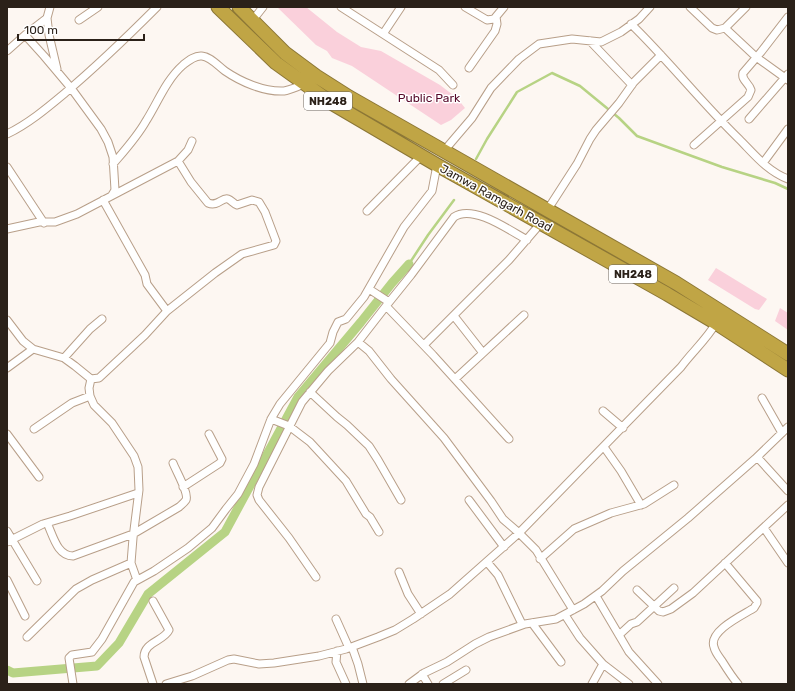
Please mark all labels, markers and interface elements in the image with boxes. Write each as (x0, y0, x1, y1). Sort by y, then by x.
scale bar (18, 16, 144, 42)
text: 100 m (24, 23, 58, 37)
park label: Public Park (398, 91, 461, 105)
road number: NH248 (304, 92, 352, 110)
street label: Jamwa Ramgarh Road (438, 161, 554, 235)
road number: NH248 (609, 265, 657, 283)

